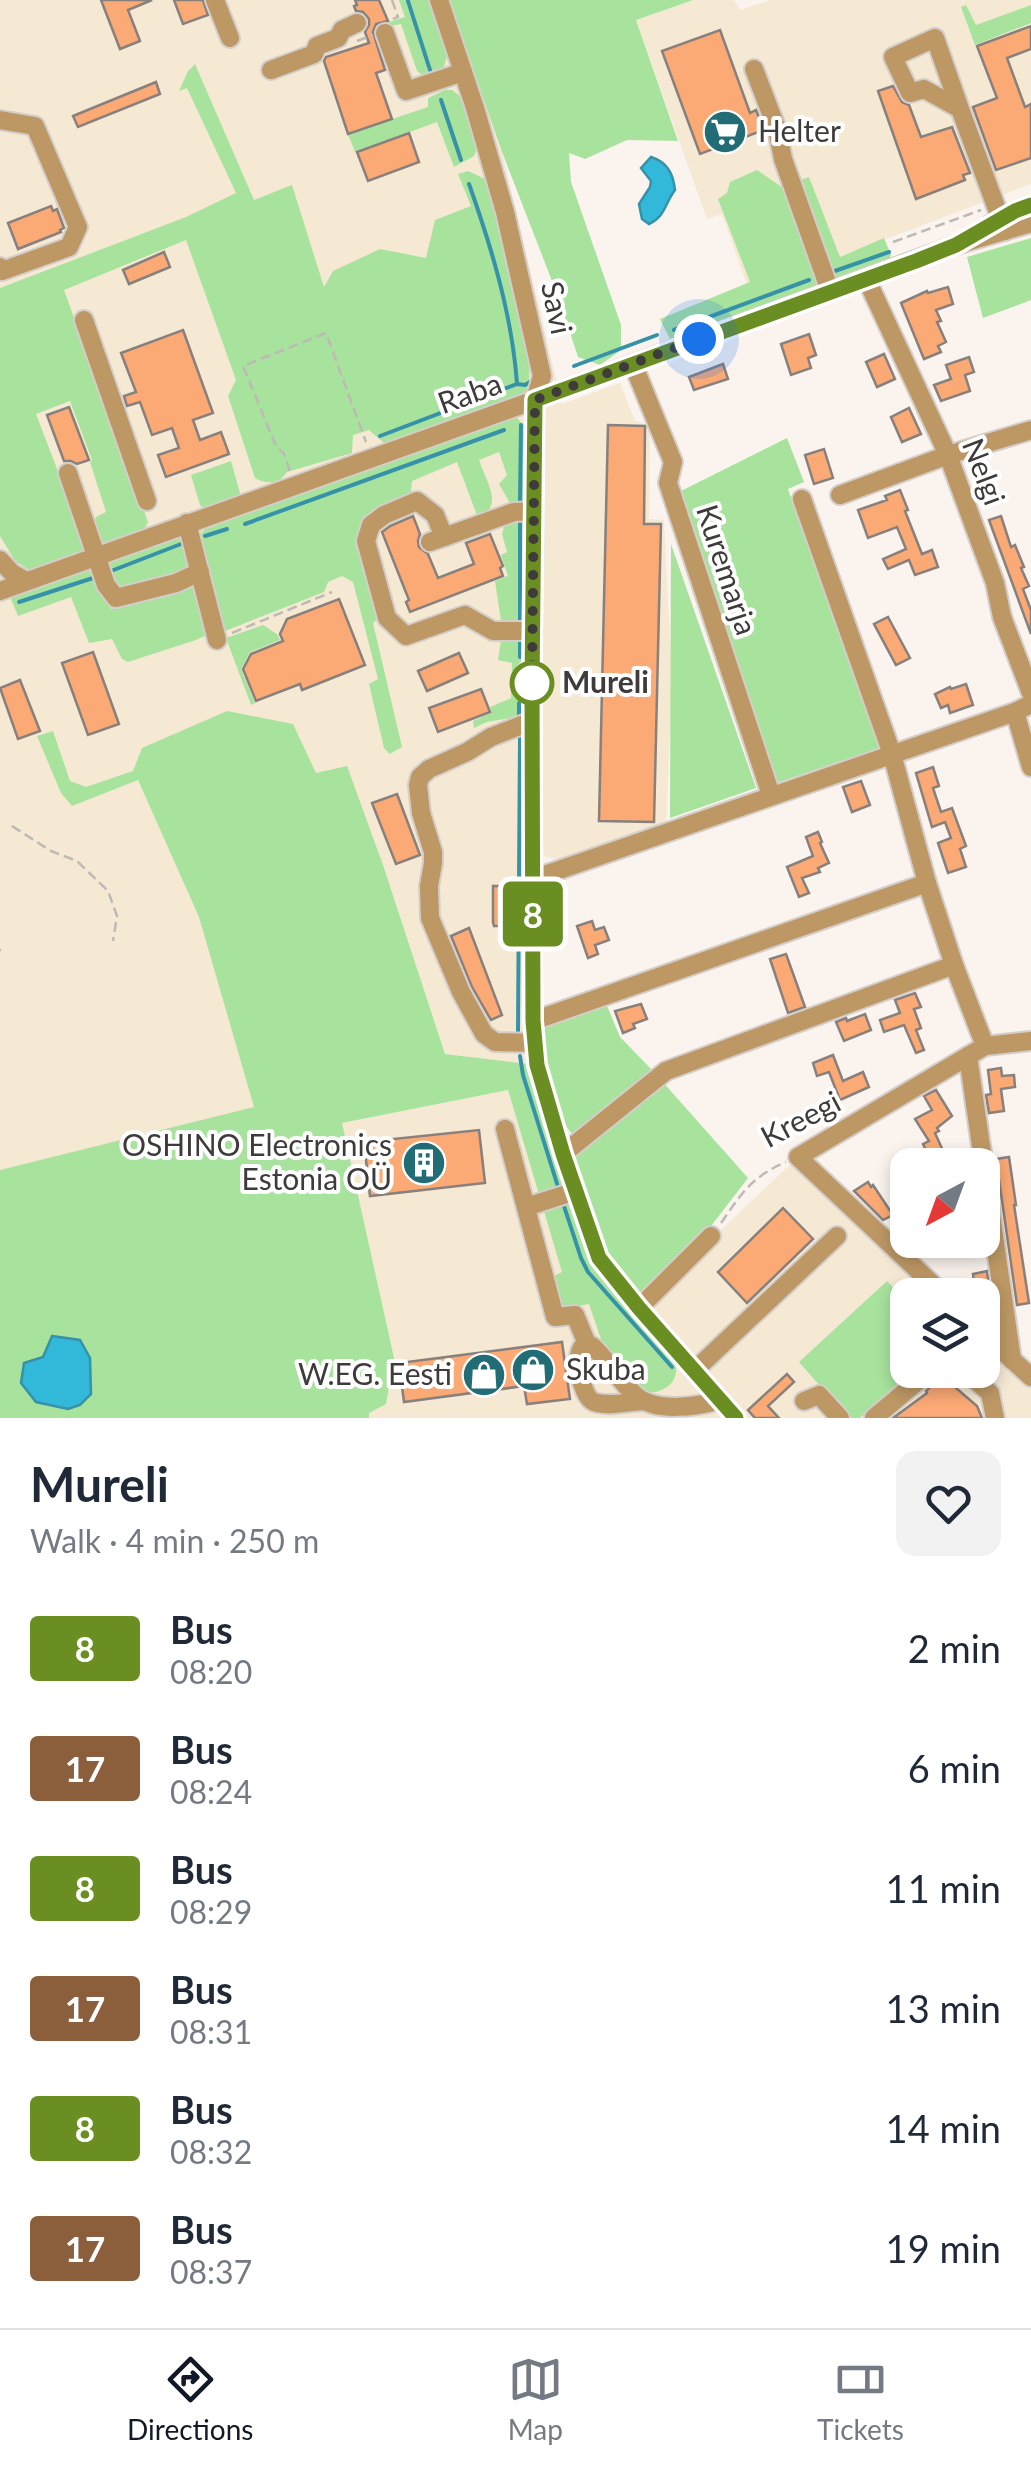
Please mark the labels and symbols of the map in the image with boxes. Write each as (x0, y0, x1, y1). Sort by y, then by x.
supermarket icon: Helter (702, 109, 748, 155)
place label: Helter (758, 112, 841, 148)
street label: Savi (535, 278, 581, 337)
your location (674, 314, 724, 364)
street label: Raba (433, 364, 506, 420)
street label: Nelgi (956, 433, 1014, 510)
street label: Kuremarja (690, 500, 766, 639)
marker: Mureli (511, 662, 553, 704)
place label: Mureli (562, 663, 649, 699)
line badge: 8 (500, 882, 566, 946)
street label: Kreegi (754, 1082, 846, 1154)
place label: OSHINO Electronics Estonia OÜ (122, 1126, 392, 1196)
building icon: OSHINO Electronics Estonia OÜ (401, 1140, 447, 1186)
north arrow (890, 1148, 1000, 1258)
shop icon: Skuba (510, 1347, 556, 1393)
place label: Skuba (566, 1350, 646, 1386)
shop icon: W.EG. Eesti (461, 1352, 507, 1398)
place label: W.EG. Eesti (298, 1355, 452, 1391)

